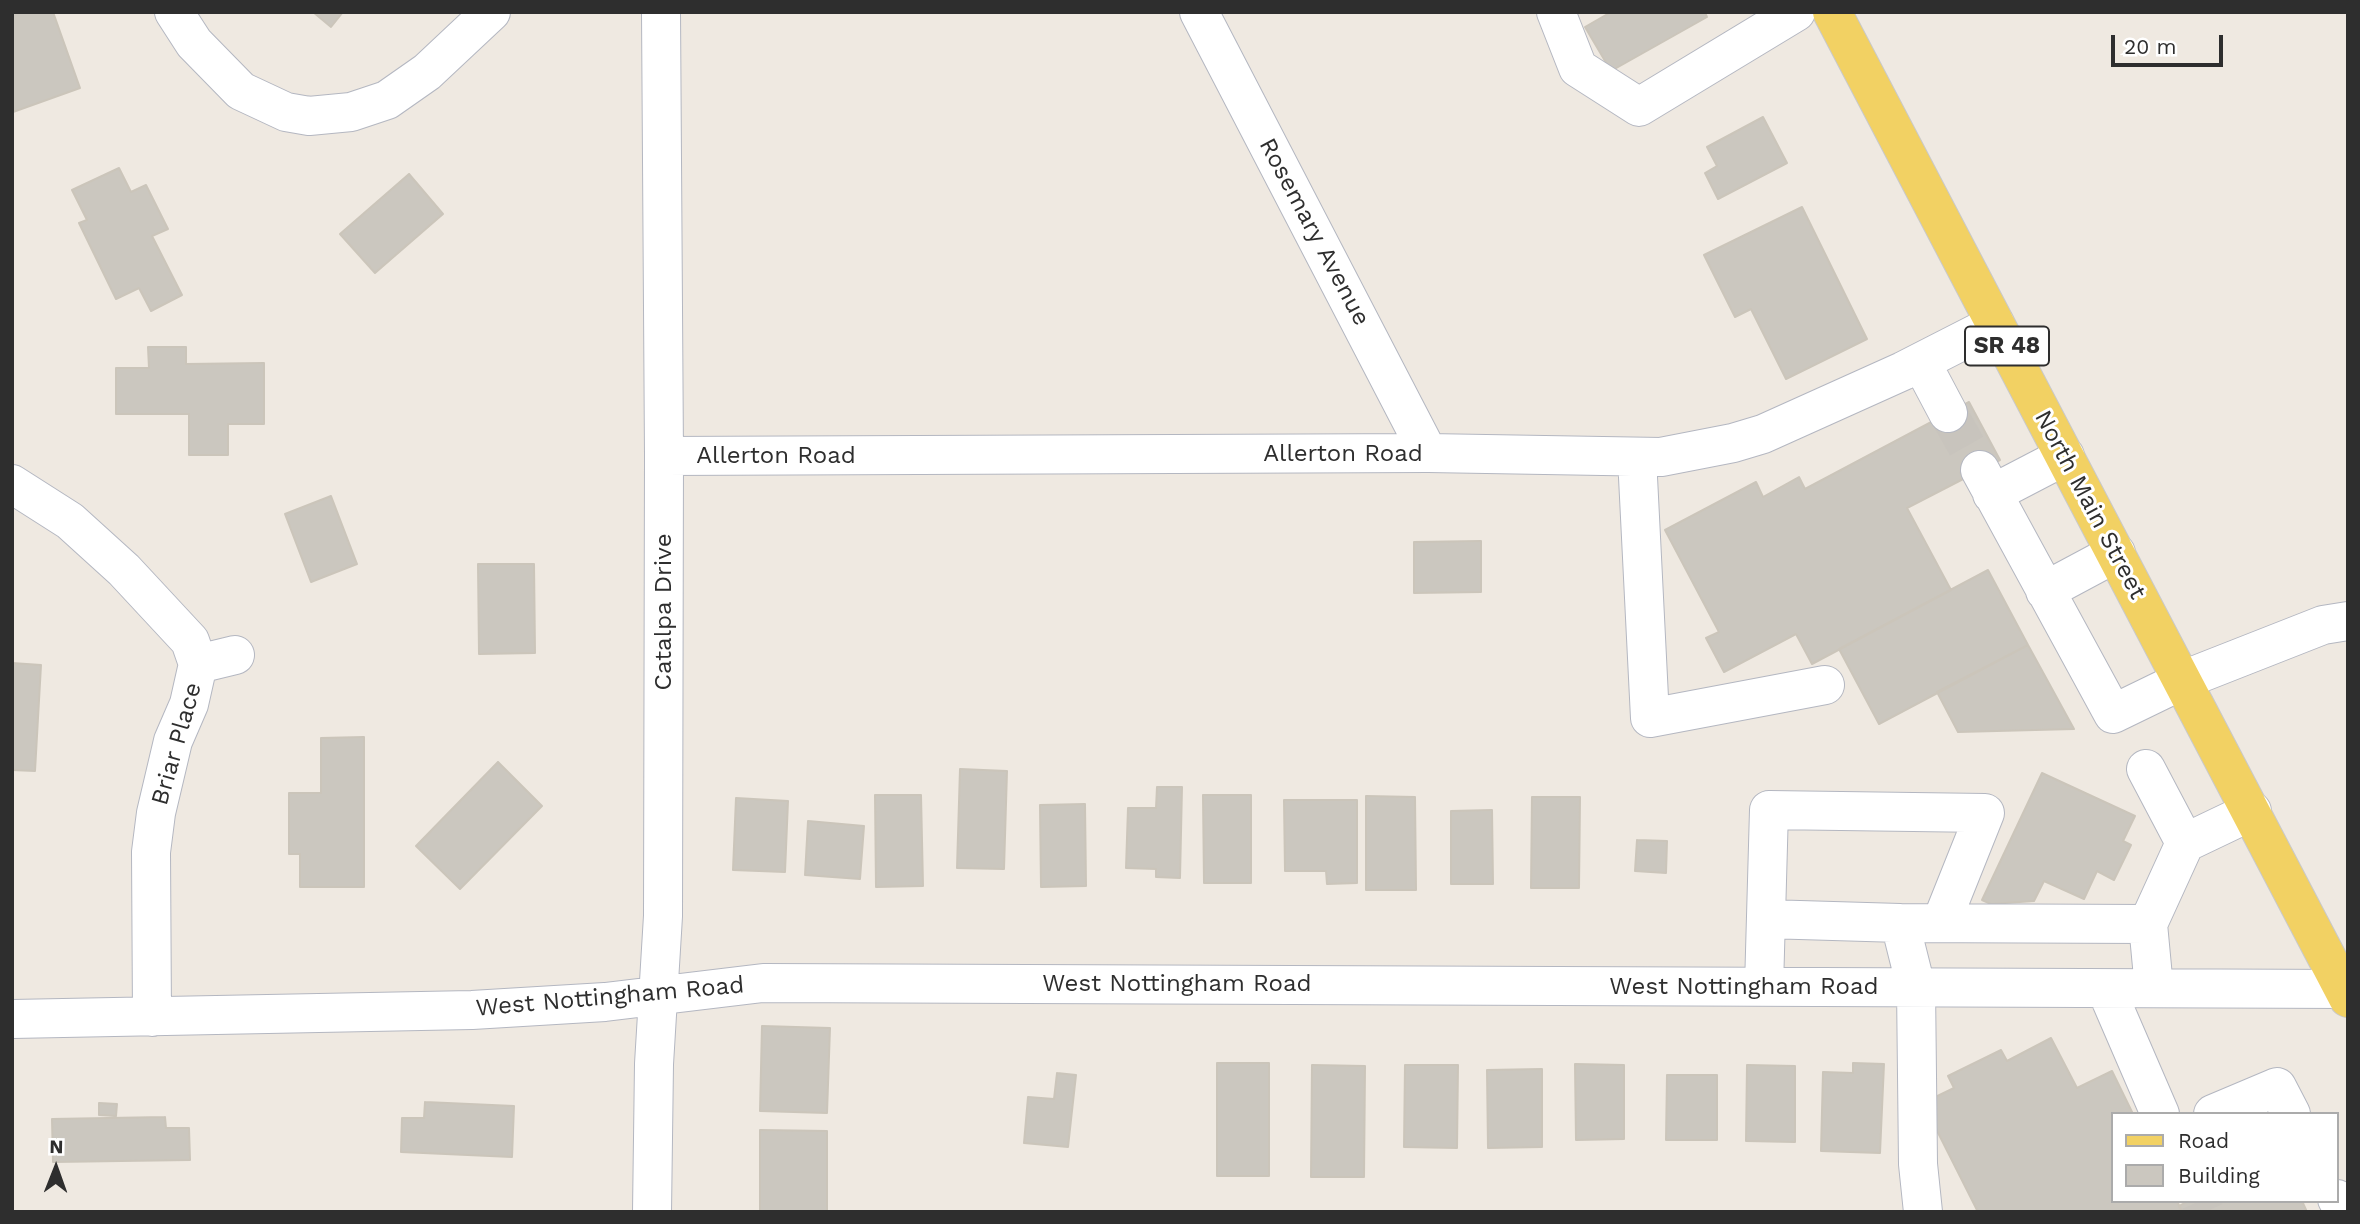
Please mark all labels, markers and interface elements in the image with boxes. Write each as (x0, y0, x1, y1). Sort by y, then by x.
scale bar (2115, 21, 2227, 65)
text: 20 m (2124, 34, 2176, 59)
street label: Rosemary Avenue (1252, 133, 1376, 331)
road number: SR 48 (1965, 326, 2049, 366)
street label: North Main Street (2028, 406, 2152, 604)
street label: Allerton Road (1263, 440, 1423, 468)
street label: Allerton Road (696, 442, 856, 470)
street label: Catalpa Drive (650, 533, 678, 691)
street label: Briar Place (146, 679, 208, 809)
street label: West Nottingham Road (1042, 970, 1312, 998)
street label: West Nottingham Road (475, 971, 745, 1023)
street label: West Nottingham Road (1609, 973, 1879, 1001)
legend (2112, 1112, 2339, 1203)
text: Road (2178, 1128, 2229, 1153)
north arrow (21, 1133, 91, 1203)
text: N (49, 1135, 64, 1158)
text: Building (2178, 1163, 2260, 1188)

